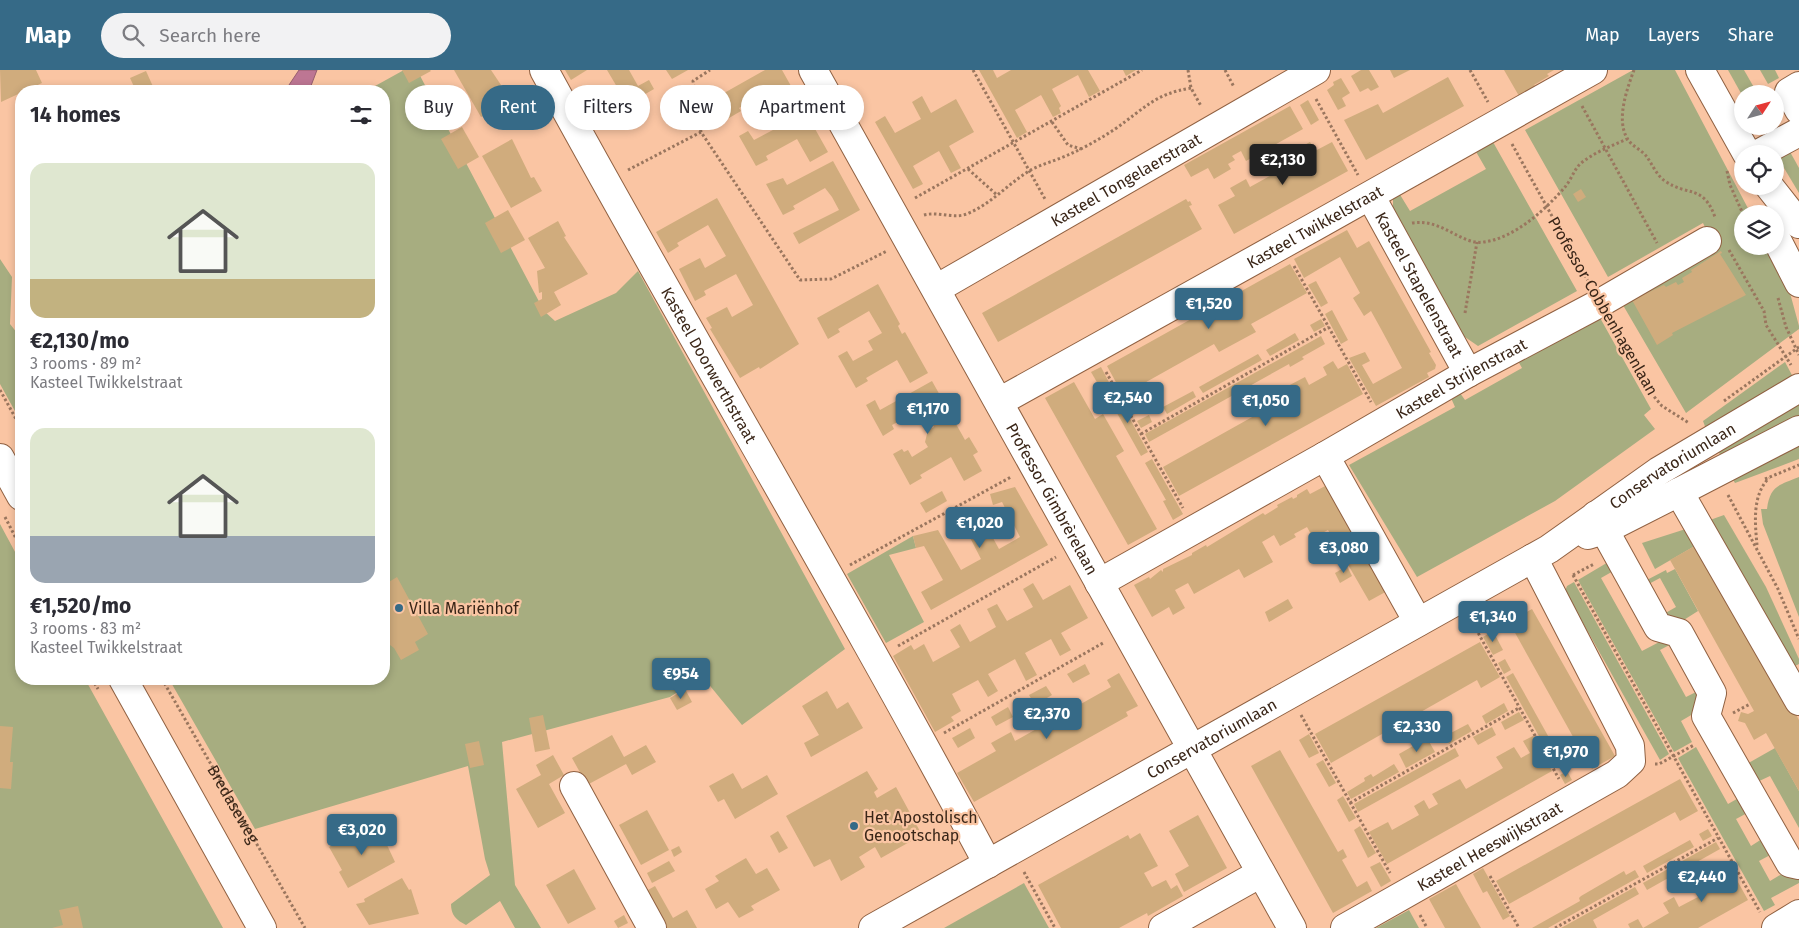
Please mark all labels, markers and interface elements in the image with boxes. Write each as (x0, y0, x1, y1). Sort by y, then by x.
search box (101, 13, 451, 58)
text: Map (25, 21, 71, 49)
icon: search (119, 21, 147, 49)
text: Search here (159, 24, 261, 47)
text: Map (1585, 24, 1620, 46)
text: Layers (1648, 24, 1700, 46)
text: Share (1728, 24, 1774, 46)
chip: Buy (405, 85, 471, 130)
chip: Rent (481, 85, 555, 130)
chip: Filters (565, 85, 650, 130)
chip: New (660, 85, 731, 130)
chip: Apartment (741, 85, 864, 130)
north arrow (1734, 85, 1784, 135)
map controls (1734, 85, 1784, 255)
icon: filters (347, 101, 375, 129)
text: 14 homes (30, 102, 120, 128)
street label: Kasteel Tongelaerstraat (1047, 129, 1204, 230)
pin: €2,130 (1242, 144, 1324, 186)
button: locate (1734, 145, 1784, 195)
text: €2,130 (1261, 150, 1305, 169)
street label: Kasteel Twikkelstraat (1243, 181, 1386, 272)
icon: home (158, 196, 248, 286)
button: layers (1734, 205, 1784, 255)
street label: Kasteel Stapelenstraat (1372, 208, 1467, 361)
street label: Professor Cobbenhagenlaan (1544, 213, 1662, 399)
street label: Kasteel Doorwerthstraat (657, 284, 761, 446)
pin: €1,520 (1168, 288, 1250, 330)
text: €1,520 (1186, 294, 1232, 313)
text: €2,130/mo (30, 328, 129, 354)
street label: Kasteel Strijenstraat (1392, 334, 1530, 422)
text: 3 rooms · 89 m² (30, 354, 141, 373)
text: Kasteel Twikkelstraat (30, 373, 183, 392)
pin: €2,540 (1087, 382, 1169, 424)
pin: €1,050 (1225, 384, 1307, 427)
text: €2,540 (1104, 388, 1152, 407)
text: €1,050 (1242, 391, 1290, 410)
pin: €1,170 (887, 392, 969, 435)
text: €1,170 (907, 399, 949, 418)
street label: Conservatoriumlaan (1605, 418, 1739, 513)
street label: Professor Gimbrèrelaan (1002, 420, 1102, 578)
icon: home (158, 461, 248, 551)
pin: €1,020 (939, 506, 1021, 549)
text: €1,020 (957, 513, 1003, 532)
pin: €3,080 (1303, 532, 1385, 574)
text: €3,080 (1319, 538, 1369, 557)
text: €1,520/mo (30, 593, 131, 619)
place label: Villa Mariënhof (409, 599, 520, 618)
pin: €1,340 (1452, 600, 1534, 643)
marker: Villa Mariënhof (393, 602, 405, 614)
text: €1,340 (1469, 607, 1517, 626)
text: 3 rooms · 83 m² (30, 619, 141, 638)
text: Kasteel Twikkelstraat (30, 638, 183, 657)
pin: €954 (651, 658, 711, 700)
text: €954 (663, 664, 699, 683)
street label: Conservatoriumlaan (1143, 694, 1280, 782)
pin: €2,370 (1006, 698, 1088, 740)
text: €2,370 (1024, 704, 1070, 723)
pin: €2,330 (1376, 710, 1458, 753)
text: €2,330 (1393, 717, 1441, 736)
pin: €1,970 (1525, 736, 1607, 778)
text: €1,970 (1543, 742, 1589, 761)
street label: Bredaseweg (204, 761, 264, 847)
street label: Kasteel Heeswijkstraat (1414, 798, 1566, 895)
place label: Het Apostolisch Genootschap (864, 808, 978, 845)
pin: €3,020 (321, 814, 403, 856)
text: €3,020 (338, 820, 386, 839)
marker: Het Apostolisch Genootschap (848, 820, 860, 832)
pin: €2,440 (1661, 860, 1743, 903)
text: €2,440 (1678, 867, 1726, 886)

